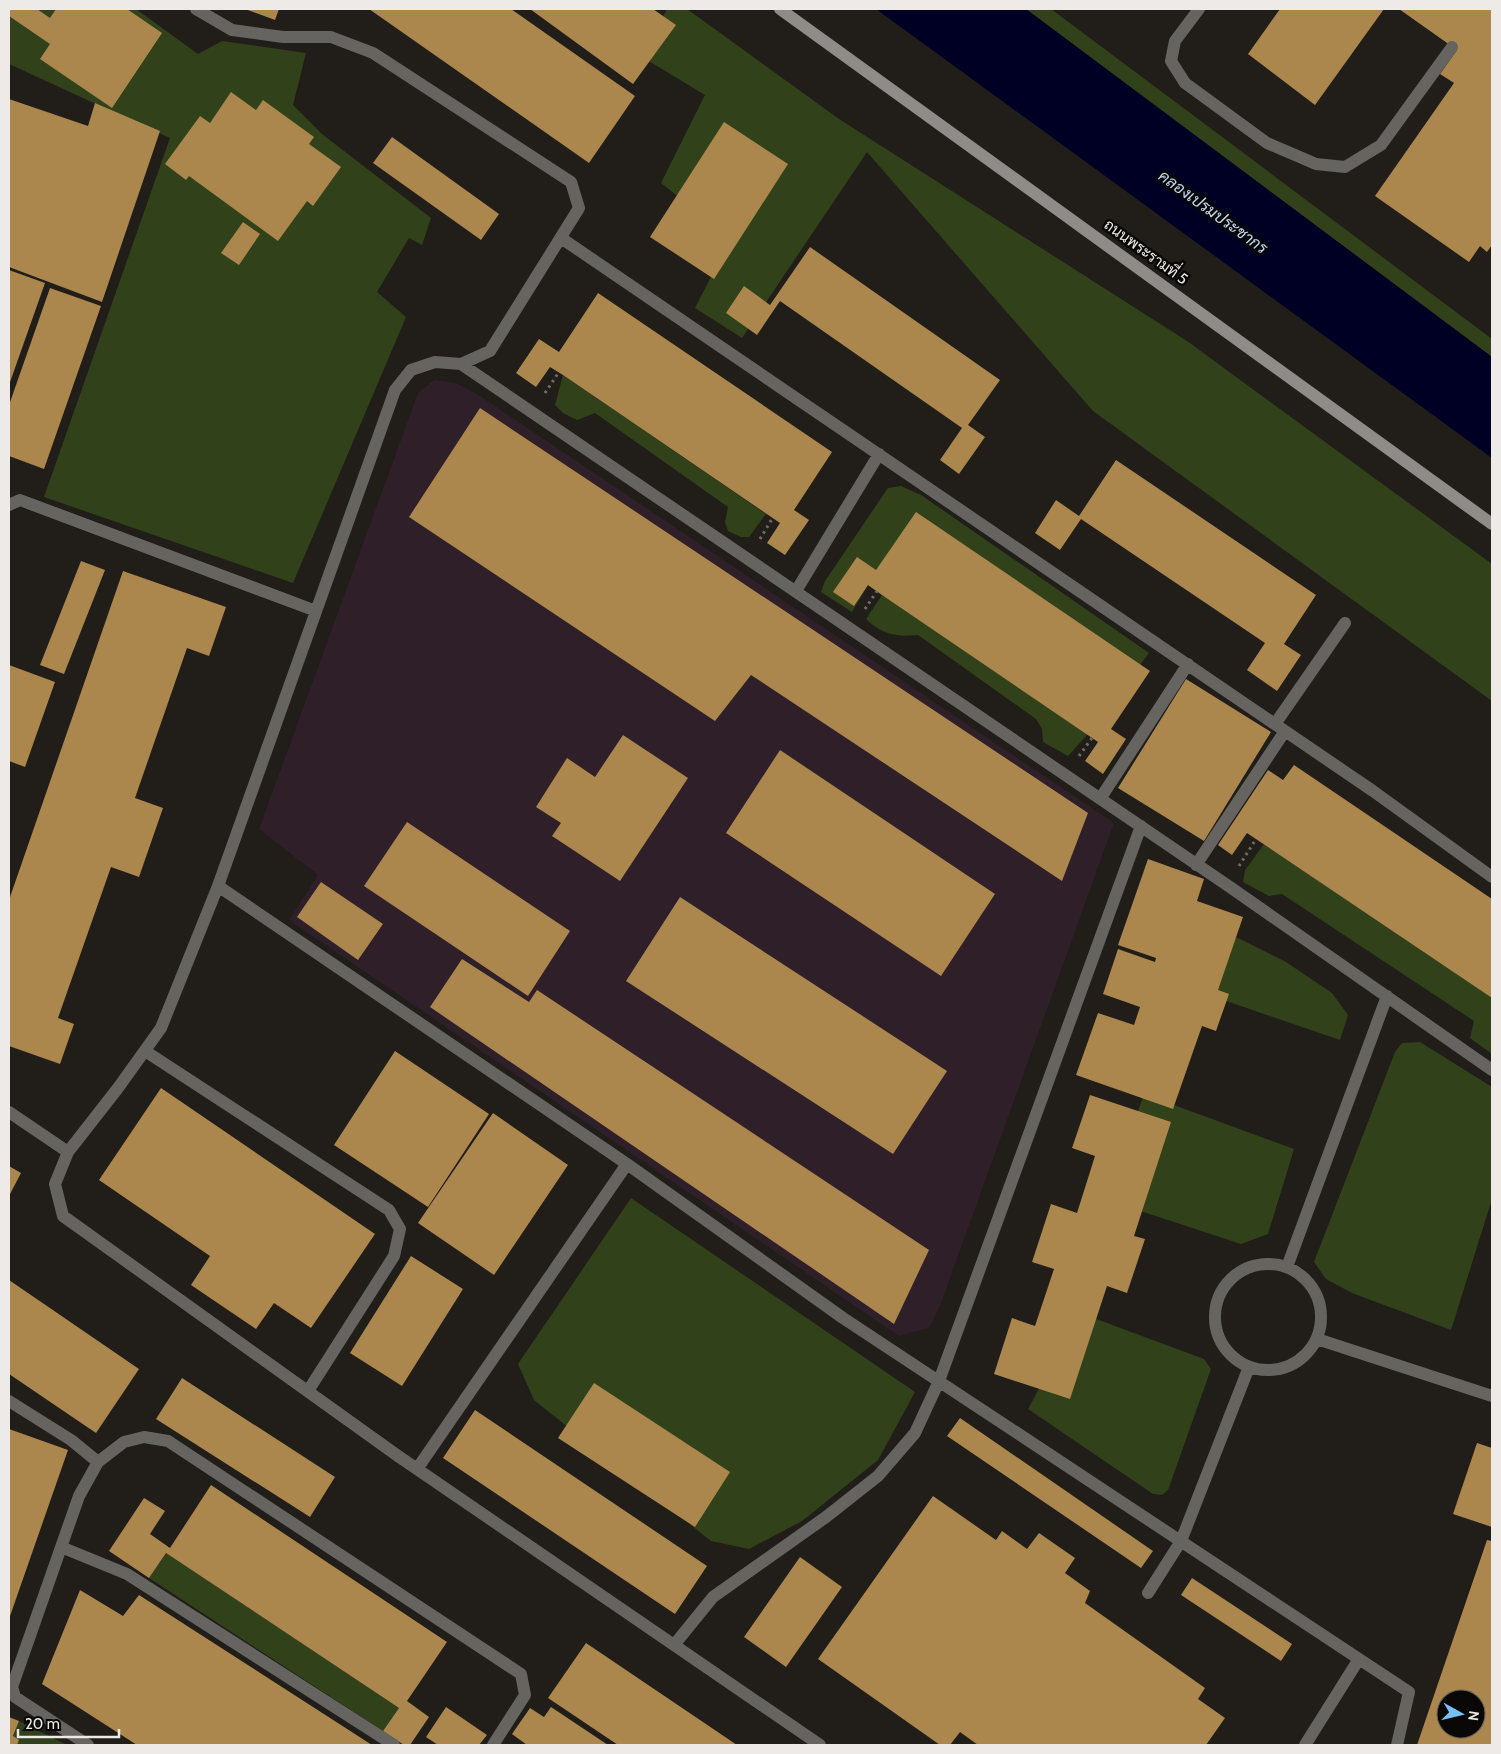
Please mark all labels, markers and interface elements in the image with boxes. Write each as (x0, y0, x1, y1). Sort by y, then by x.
water label: คลองเปรมประชากร (1155, 166, 1272, 259)
street label: ถนนพระรามที่ 5 (1101, 211, 1195, 288)
north arrow (1436, 1689, 1486, 1739)
scale bar (18, 1706, 119, 1738)
text: N (1464, 1710, 1483, 1722)
text: 20 m (25, 1715, 60, 1733)

